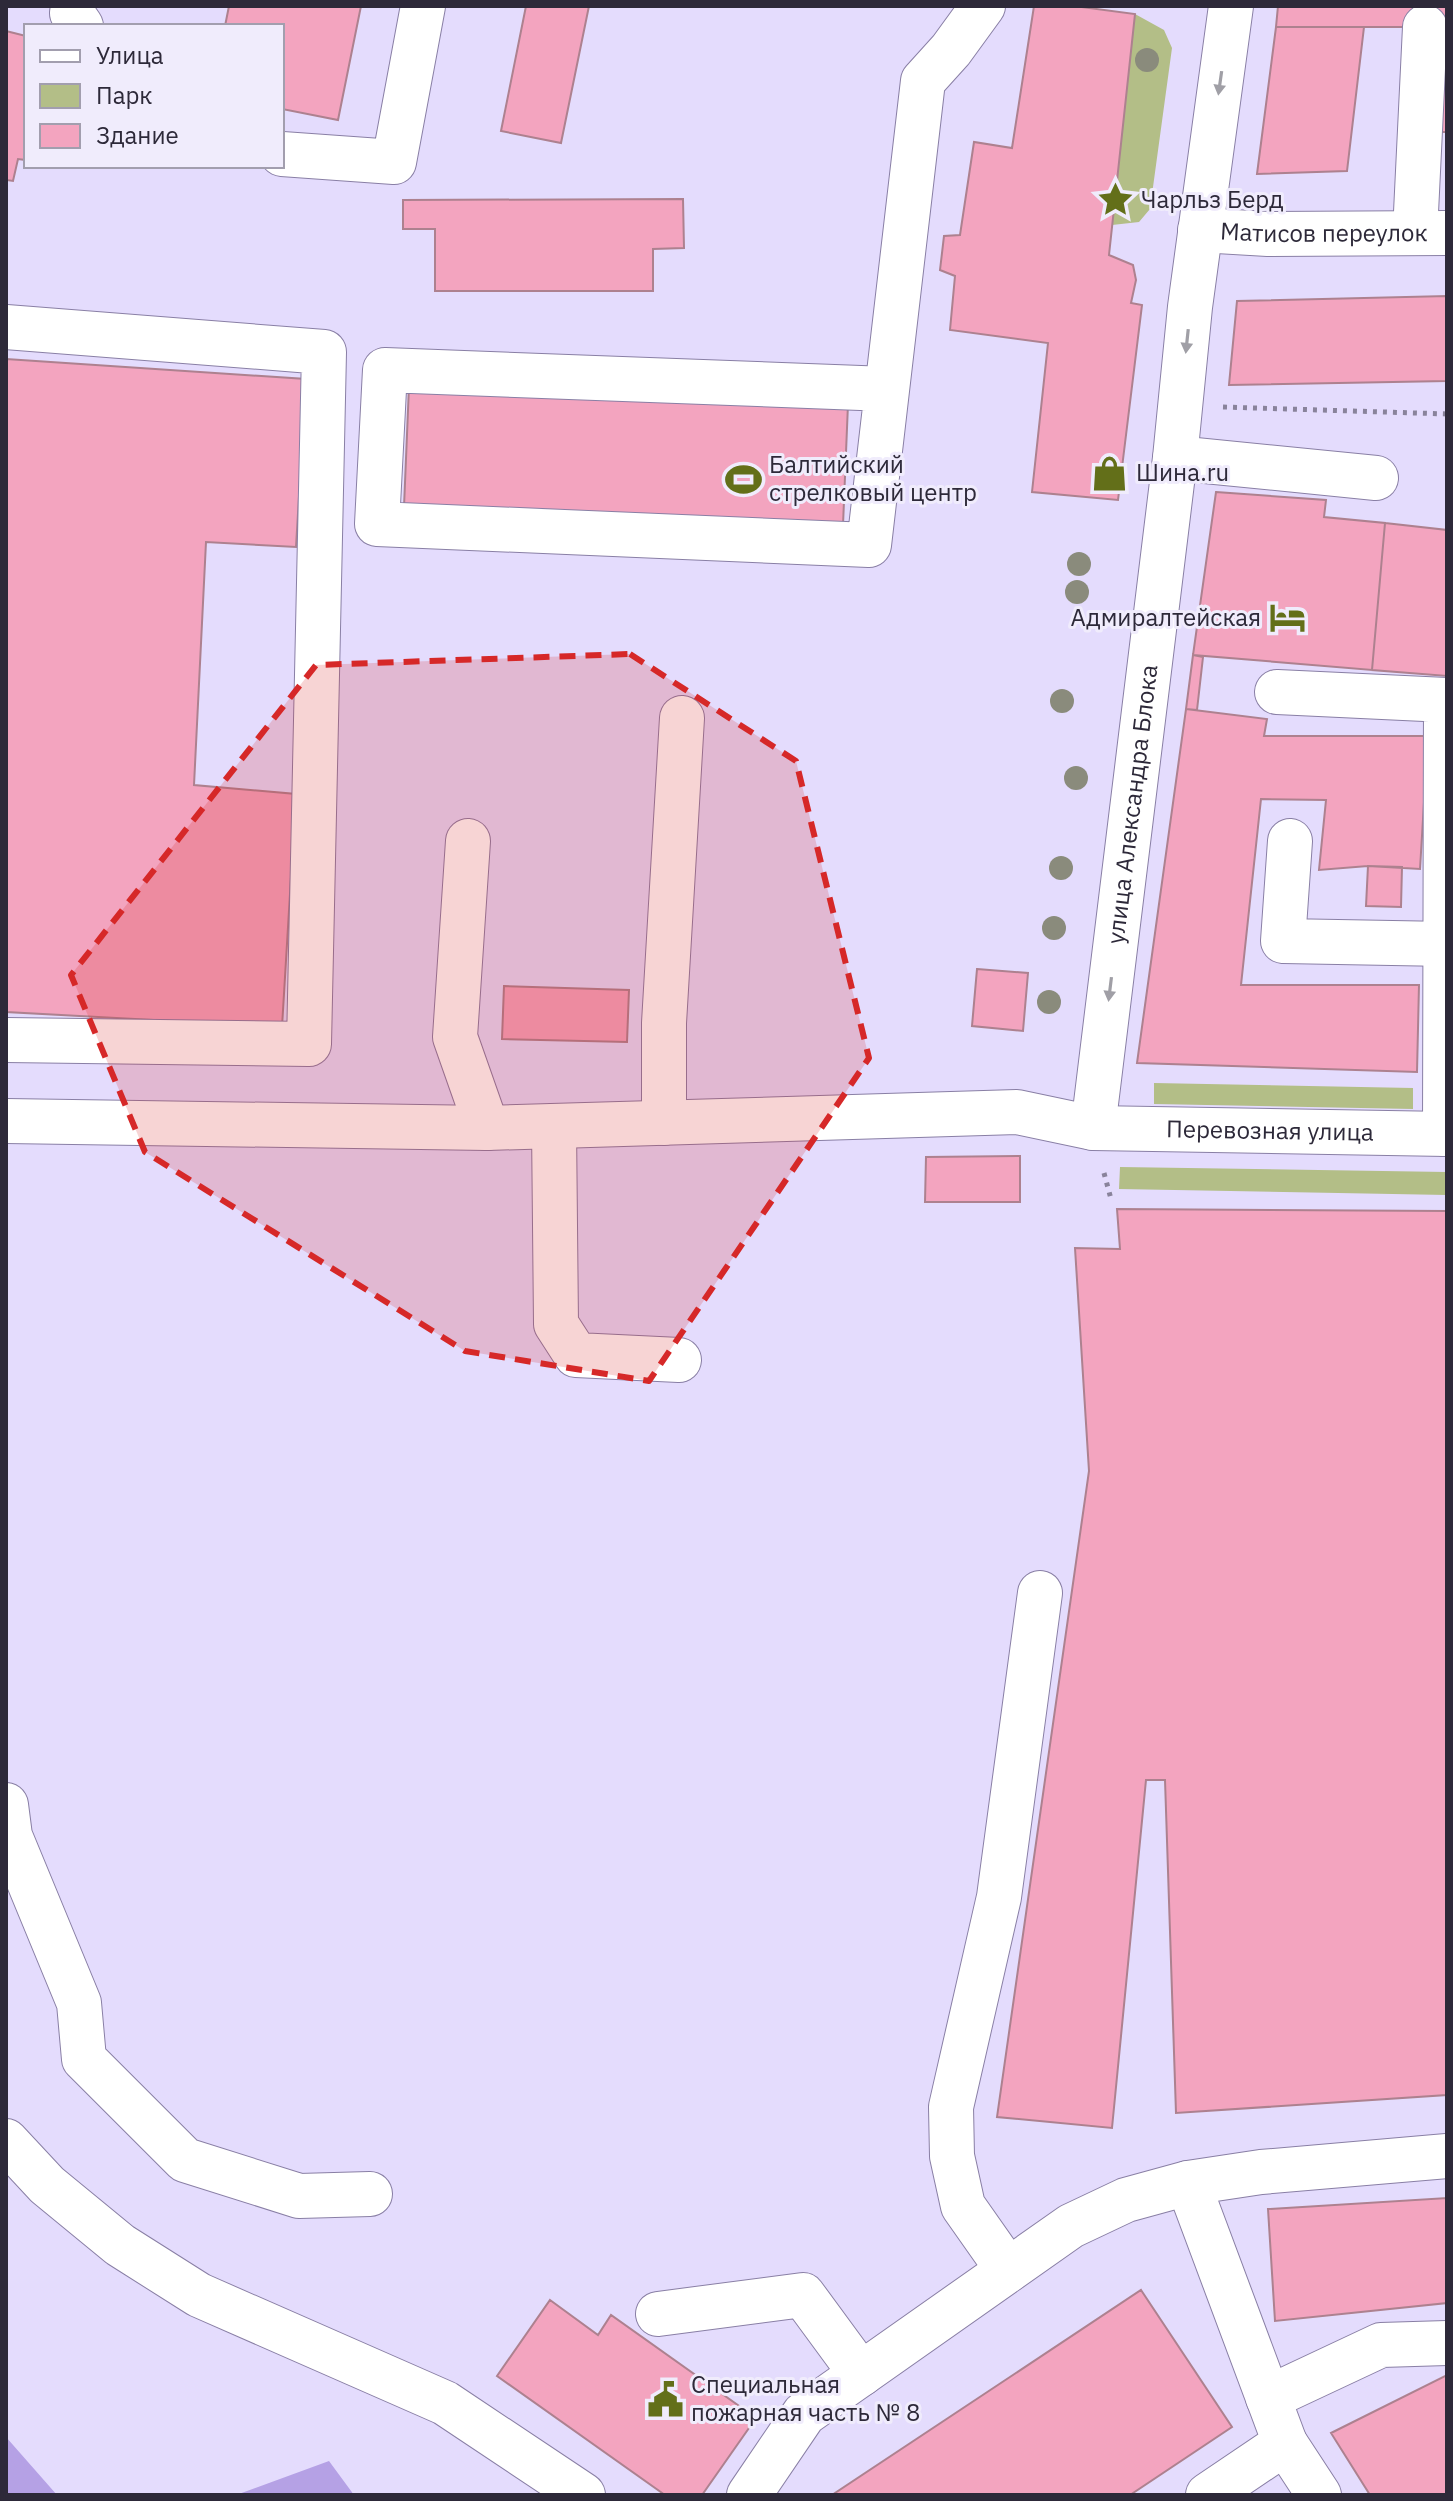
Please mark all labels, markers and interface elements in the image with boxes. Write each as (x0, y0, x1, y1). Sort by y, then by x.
legend (24, 24, 284, 168)
text: Улица (96, 39, 164, 71)
one-way arrow (1213, 71, 1226, 96)
text: Парк (96, 79, 153, 111)
text: Здание (96, 119, 179, 151)
place icon: Чарльз Берд (1096, 181, 1134, 219)
place label: Чарльз Берд (1141, 183, 1284, 215)
street label: Матисов переулок (1219, 214, 1428, 249)
one-way arrow (1180, 329, 1193, 354)
place label: Балтийский стрелковый центр (769, 448, 977, 508)
shop icon: Шина.ru (1091, 454, 1129, 492)
place label: Шина.ru (1136, 456, 1229, 488)
sports icon: Балтийский стрелковый центр (724, 460, 762, 498)
hotel icon: Адмиралтейская (1268, 599, 1306, 637)
place label: Адмиралтейская (1070, 601, 1261, 633)
street label: улица Александра Блока (1099, 663, 1165, 946)
one-way arrow (1104, 976, 1117, 1001)
street label: Перевозная улица (1166, 1112, 1374, 1148)
place label: Специальная пожарная часть № 8 (691, 2368, 920, 2428)
public building icon: Специальная пожарная часть № 8 (646, 2380, 684, 2418)

